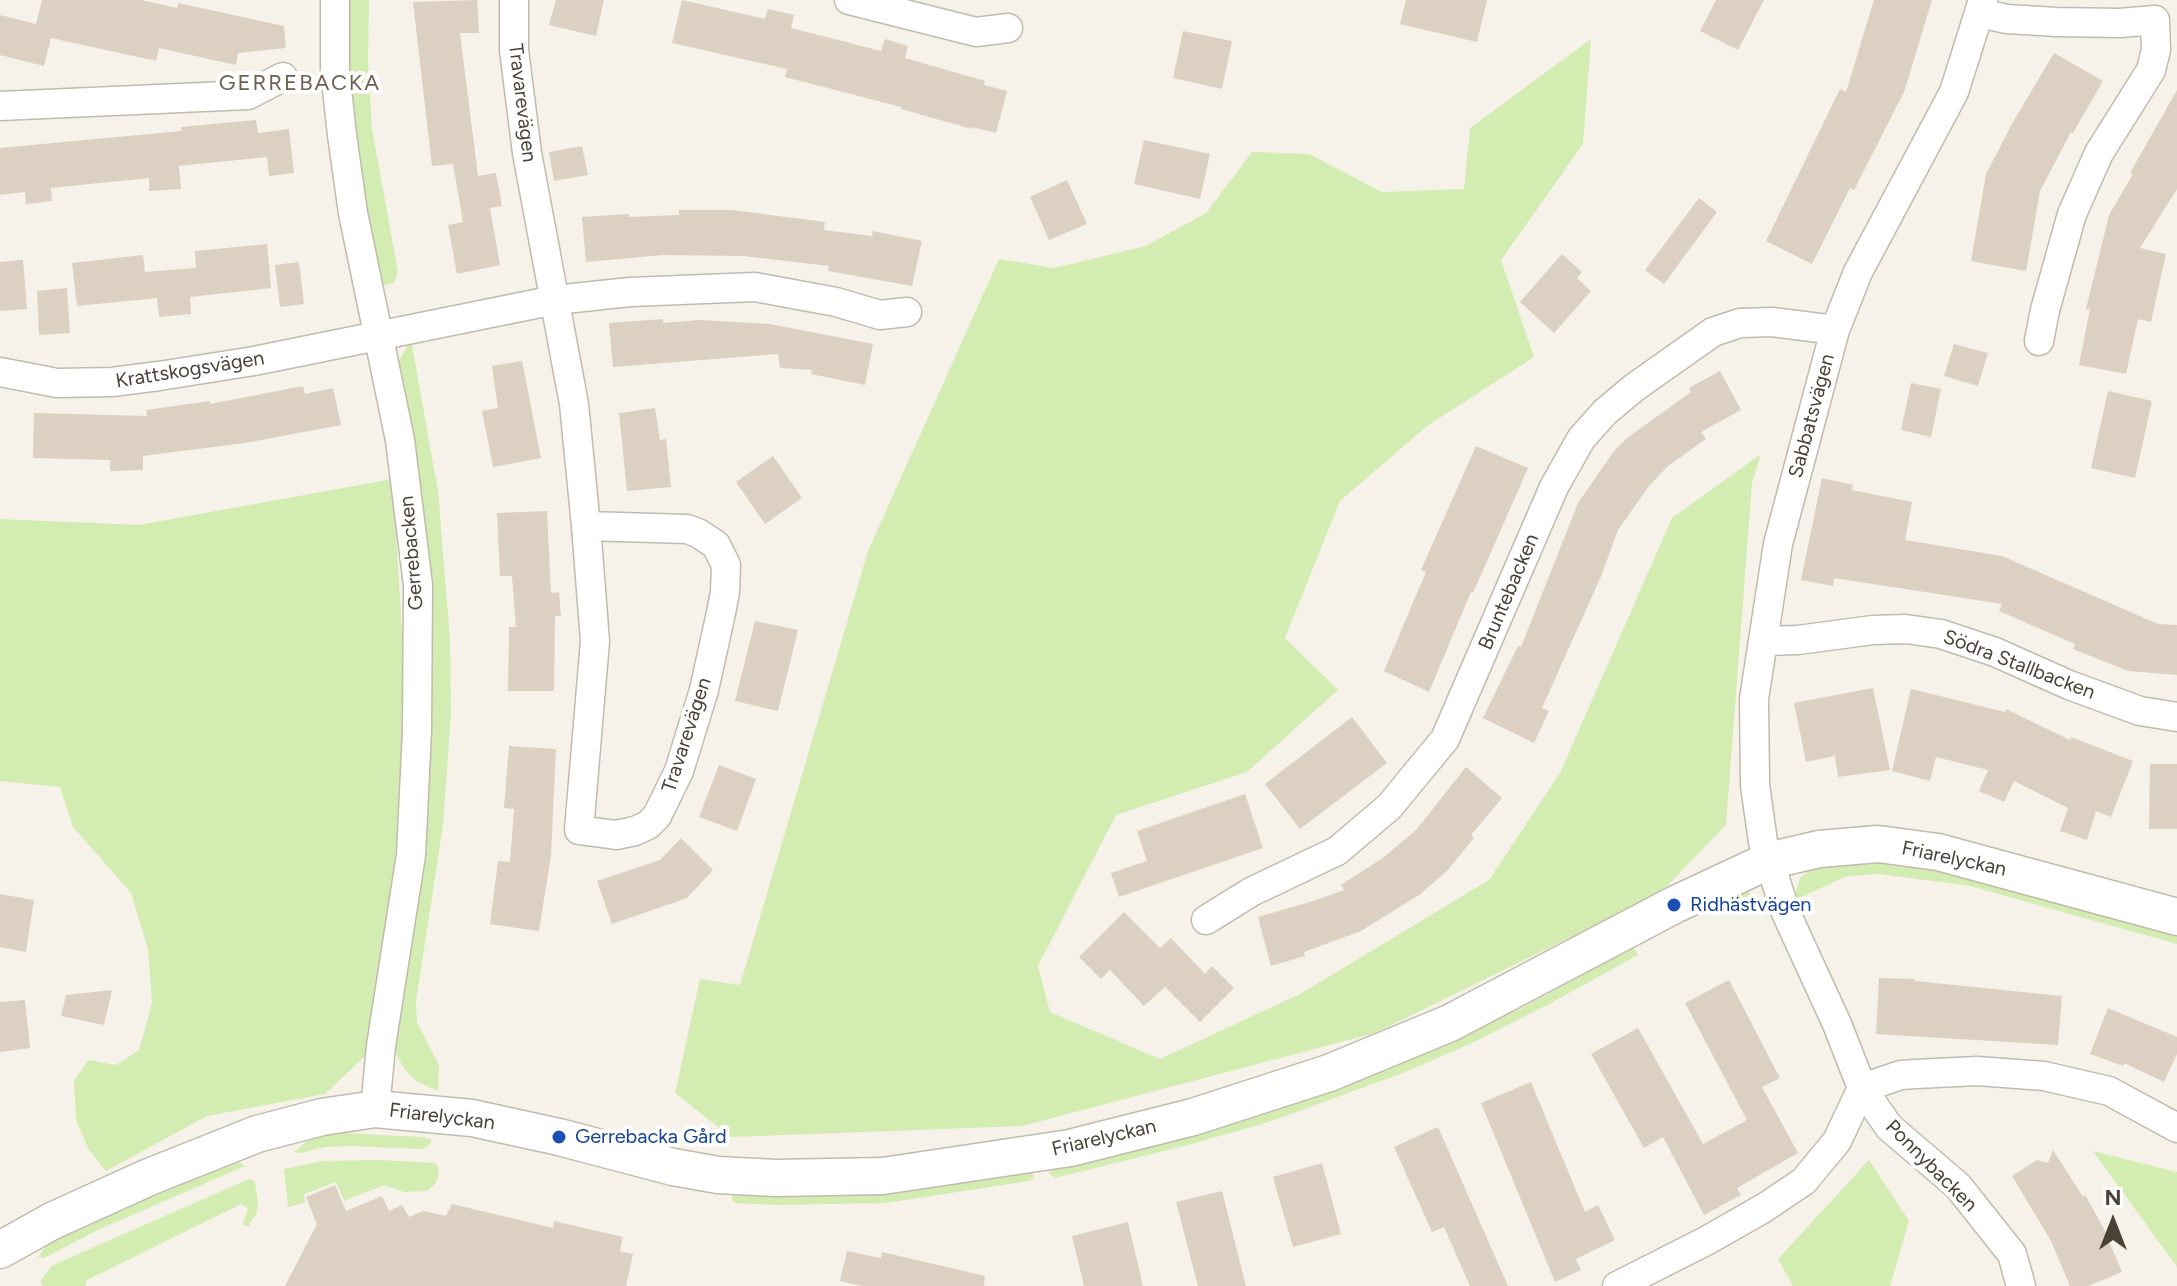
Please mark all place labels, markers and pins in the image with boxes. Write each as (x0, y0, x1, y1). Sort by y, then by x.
place label: Ridhästvägen (1690, 893, 1811, 917)
marker: Ridhästvägen (1665, 896, 1683, 914)
place label: Gerrebacka Gård (575, 1125, 727, 1149)
marker: Gerrebacka Gård (550, 1128, 568, 1146)

